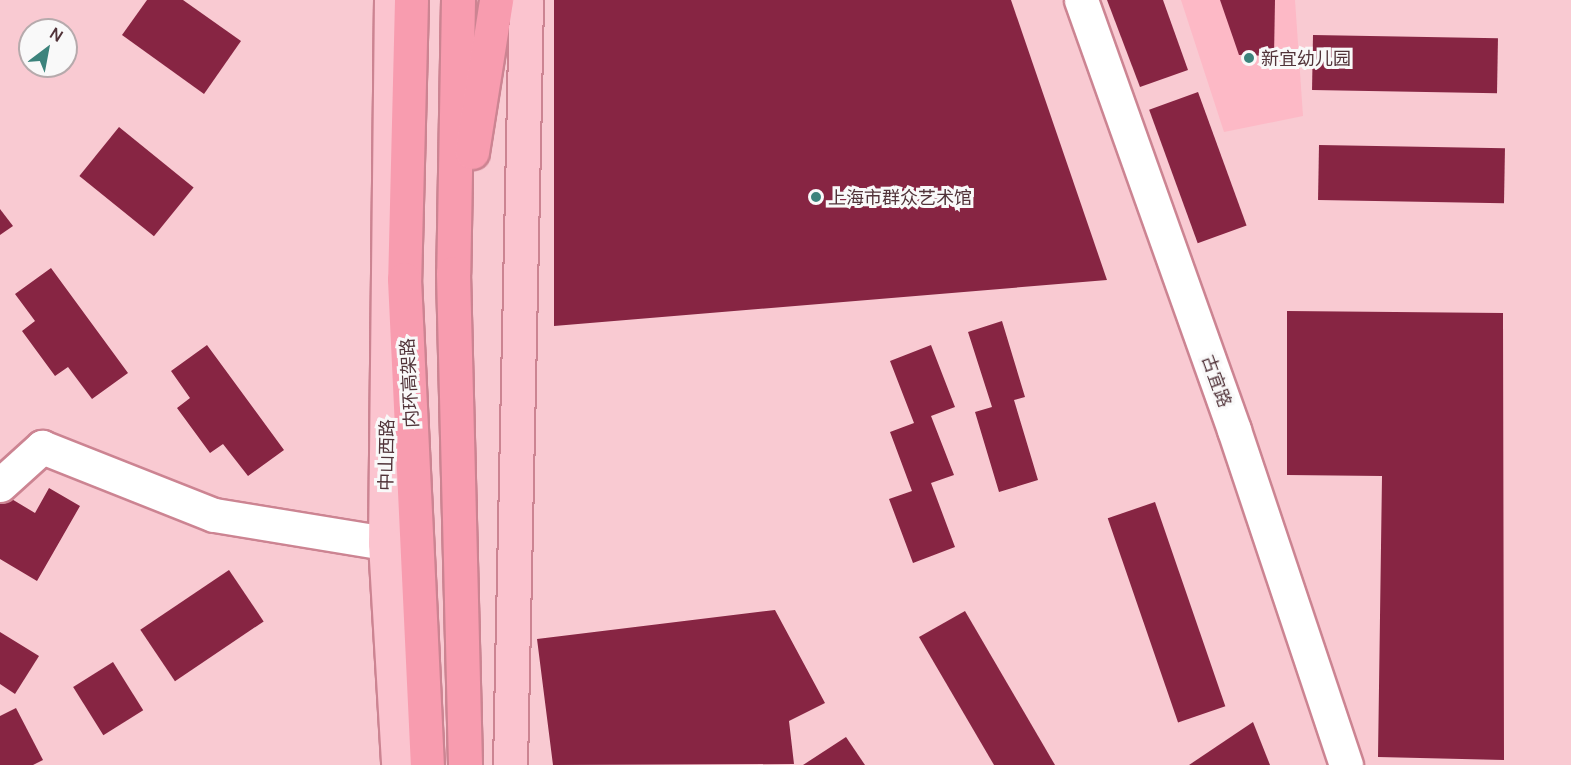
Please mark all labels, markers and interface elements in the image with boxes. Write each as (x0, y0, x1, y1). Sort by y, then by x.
north arrow (18, 18, 78, 78)
text: N (46, 22, 67, 47)
place label: 新宜幼儿园 (1261, 47, 1351, 69)
marker: 新宜幼儿园 (1242, 51, 1256, 65)
place label: 上海市群众艺术馆 (828, 186, 972, 208)
marker: 上海市群众艺术馆 (809, 190, 823, 204)
street label: 内环高架路 (396, 337, 422, 429)
street label: 古宜路 (1198, 352, 1236, 410)
street label: 中山西路 (375, 419, 397, 491)

